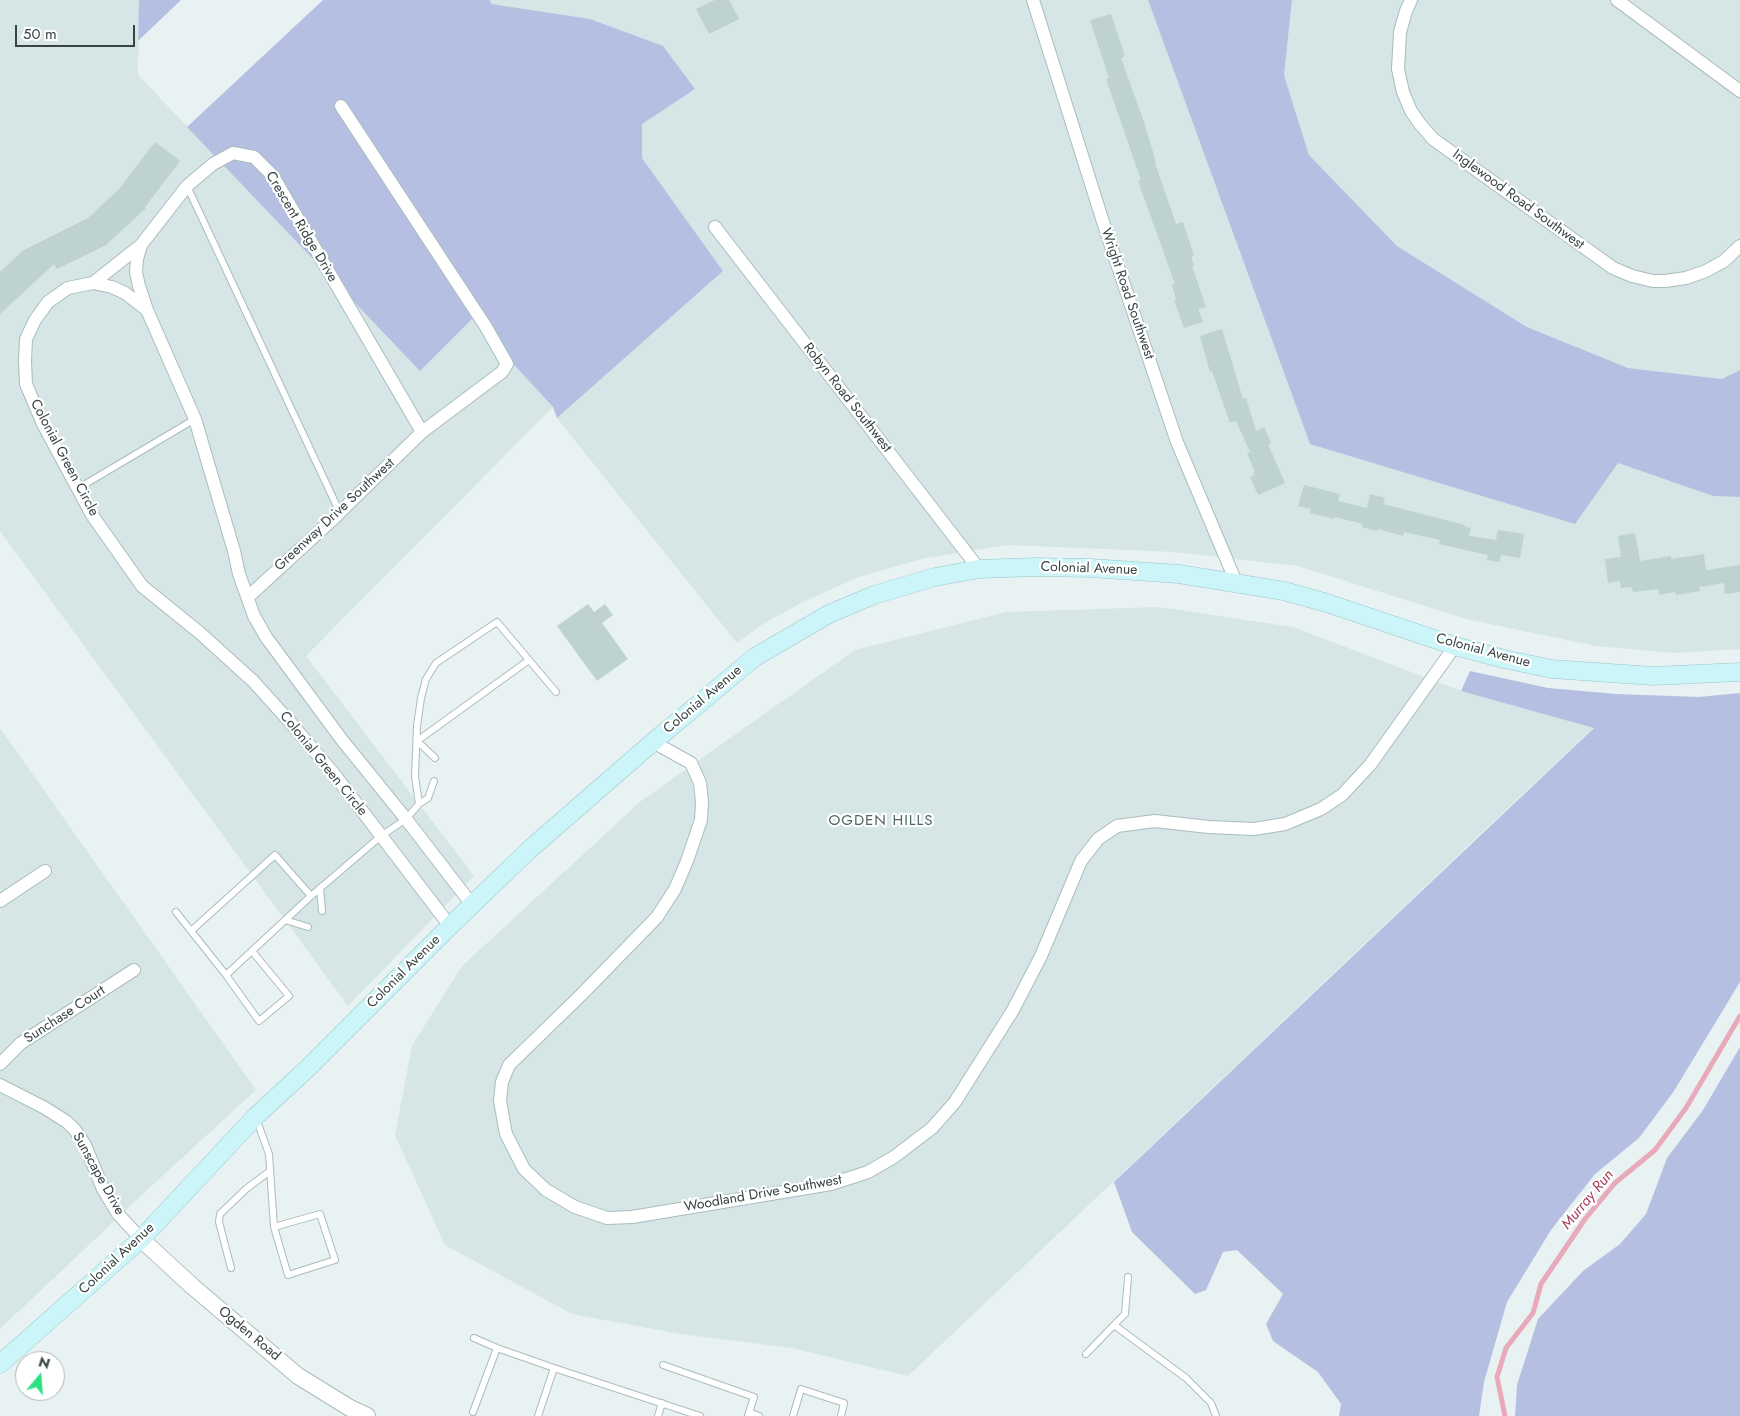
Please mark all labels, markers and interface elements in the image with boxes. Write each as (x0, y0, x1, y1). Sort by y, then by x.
scale bar (18, 15, 138, 47)
text: 50 m (23, 23, 57, 45)
street label: Inglewood Road Southwest (1449, 146, 1587, 254)
street label: Crescent Ridge Drive (261, 169, 341, 285)
street label: Wright Road Southwest (1097, 226, 1157, 362)
street label: Robyn Road Southwest (799, 340, 895, 456)
street label: Colonial Green Circle (26, 397, 102, 519)
street label: Greenway Drive Southwest (272, 455, 398, 575)
street label: Colonial Avenue (1040, 559, 1138, 579)
street label: Colonial Avenue (1434, 630, 1532, 672)
street label: Colonial Avenue (661, 662, 745, 738)
street label: Colonial Green Circle (276, 708, 370, 820)
district label: OGDEN HILLS (827, 812, 935, 830)
street label: Colonial Avenue (364, 932, 444, 1012)
street label: Sunchase Court (21, 983, 109, 1047)
street label: Sunscape Drive (68, 1130, 128, 1218)
water label: Murray Run (1558, 1167, 1618, 1233)
street label: Woodland Drive Southwest (683, 1172, 843, 1216)
street label: Colonial Avenue (76, 1220, 158, 1298)
street label: Ogden Road (214, 1303, 284, 1365)
north arrow (15, 1351, 65, 1401)
text: N (36, 1351, 53, 1374)

